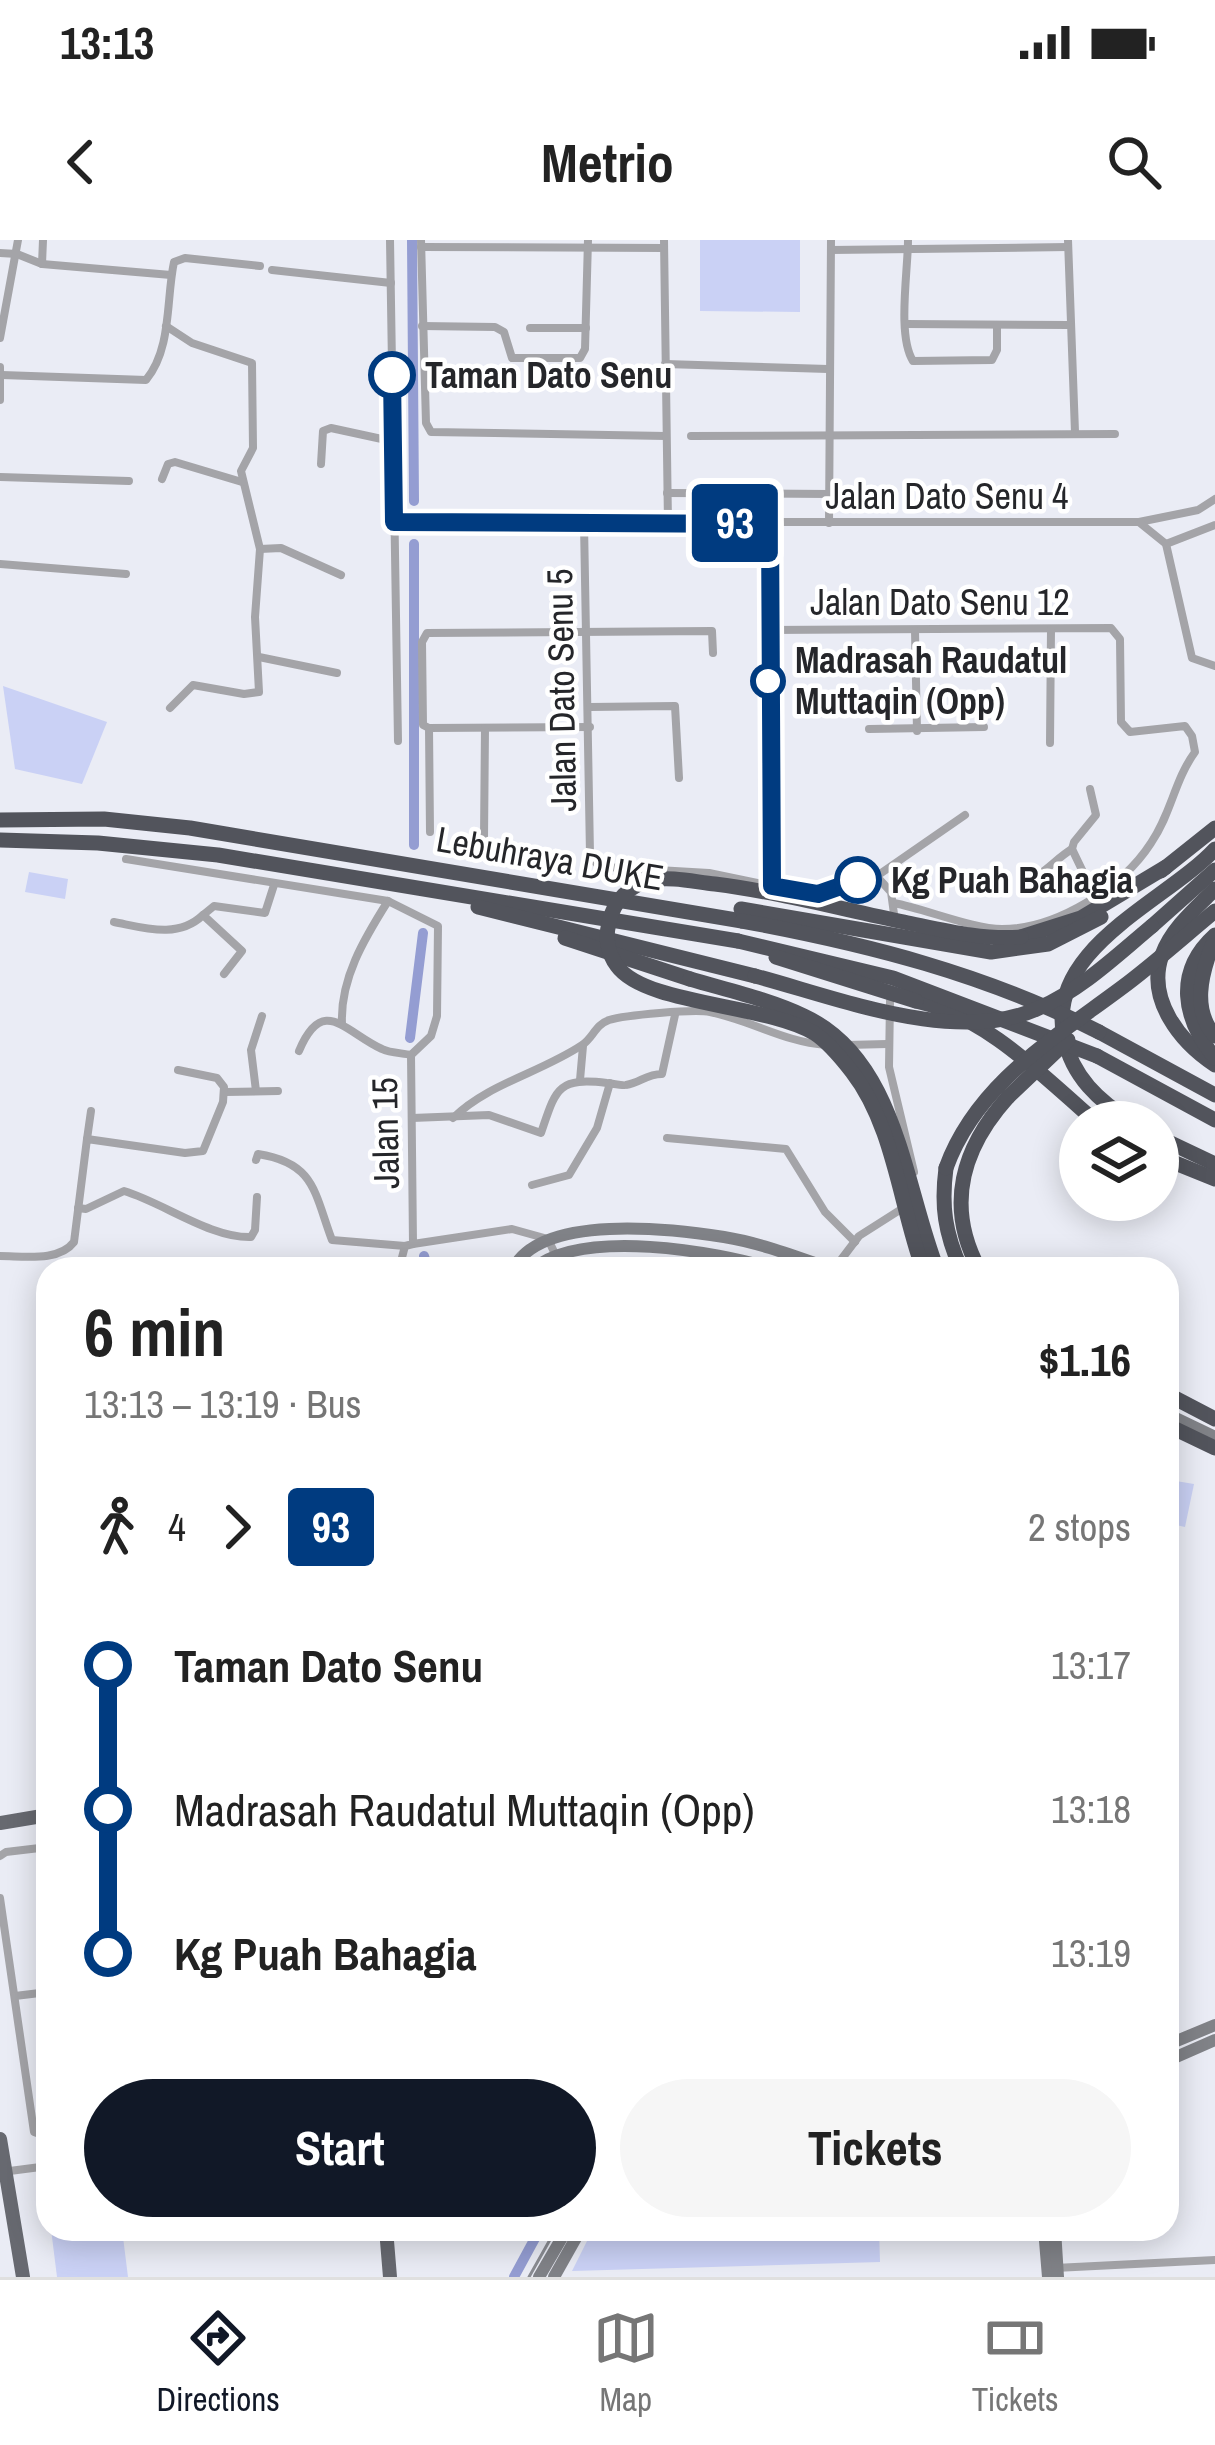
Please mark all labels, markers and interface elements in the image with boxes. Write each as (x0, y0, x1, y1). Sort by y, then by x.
text: 13:13 (60, 12, 154, 73)
text: Metrio (541, 126, 674, 199)
icon: back (48, 129, 114, 195)
icon: search (1101, 129, 1167, 195)
place label: Taman Dato Senu (425, 351, 672, 399)
marker: Taman Dato Senu (370, 353, 414, 397)
street label: Jalan Dato Senu 4 (826, 472, 1068, 520)
line badge: 93 (681, 484, 789, 562)
text: 93 (716, 495, 754, 551)
street label: Jalan Dato Senu 5 (535, 568, 587, 812)
street label: Jalan Dato Senu 12 (810, 578, 1070, 626)
place label: Madrasah Raudatul Muttaqin (Opp) (795, 636, 1067, 725)
marker: Madrasah Raudatul Muttaqin (Opp) (752, 665, 784, 697)
street label: Lebuhraya DUKE (433, 814, 667, 902)
place label: Kg Puah Bahagia (891, 856, 1134, 904)
marker: Kg Puah Bahagia (836, 858, 880, 902)
street label: Jalan 15 (360, 1077, 410, 1189)
map controls (1059, 1101, 1179, 1221)
button: layers (1059, 1101, 1179, 1221)
text: 6 min (84, 1288, 225, 1377)
text: $1.16 (1039, 1329, 1131, 1390)
text: 13:13 – 13:19 · Bus (84, 1378, 361, 1430)
icon: walk (84, 1494, 150, 1560)
icon: forward (204, 1494, 270, 1560)
text: 93 (312, 1499, 350, 1555)
text: 4 (168, 1501, 186, 1553)
text: 2 stops (1028, 1501, 1131, 1553)
text: Taman Dato Senu (174, 1635, 483, 1696)
text: 13:17 (1051, 1639, 1131, 1691)
text: Madrasah Raudatul Muttaqin (Opp) (174, 1779, 754, 1840)
text: 13:18 (1051, 1783, 1131, 1835)
text: Kg Puah Bahagia (174, 1923, 477, 1984)
text: 13:19 (1051, 1927, 1131, 1979)
button: Start (84, 2079, 596, 2217)
button: Tickets (620, 2079, 1131, 2217)
tab: Directions (157, 2305, 280, 2421)
tab: Map (593, 2305, 659, 2421)
tab: Tickets (972, 2305, 1058, 2421)

